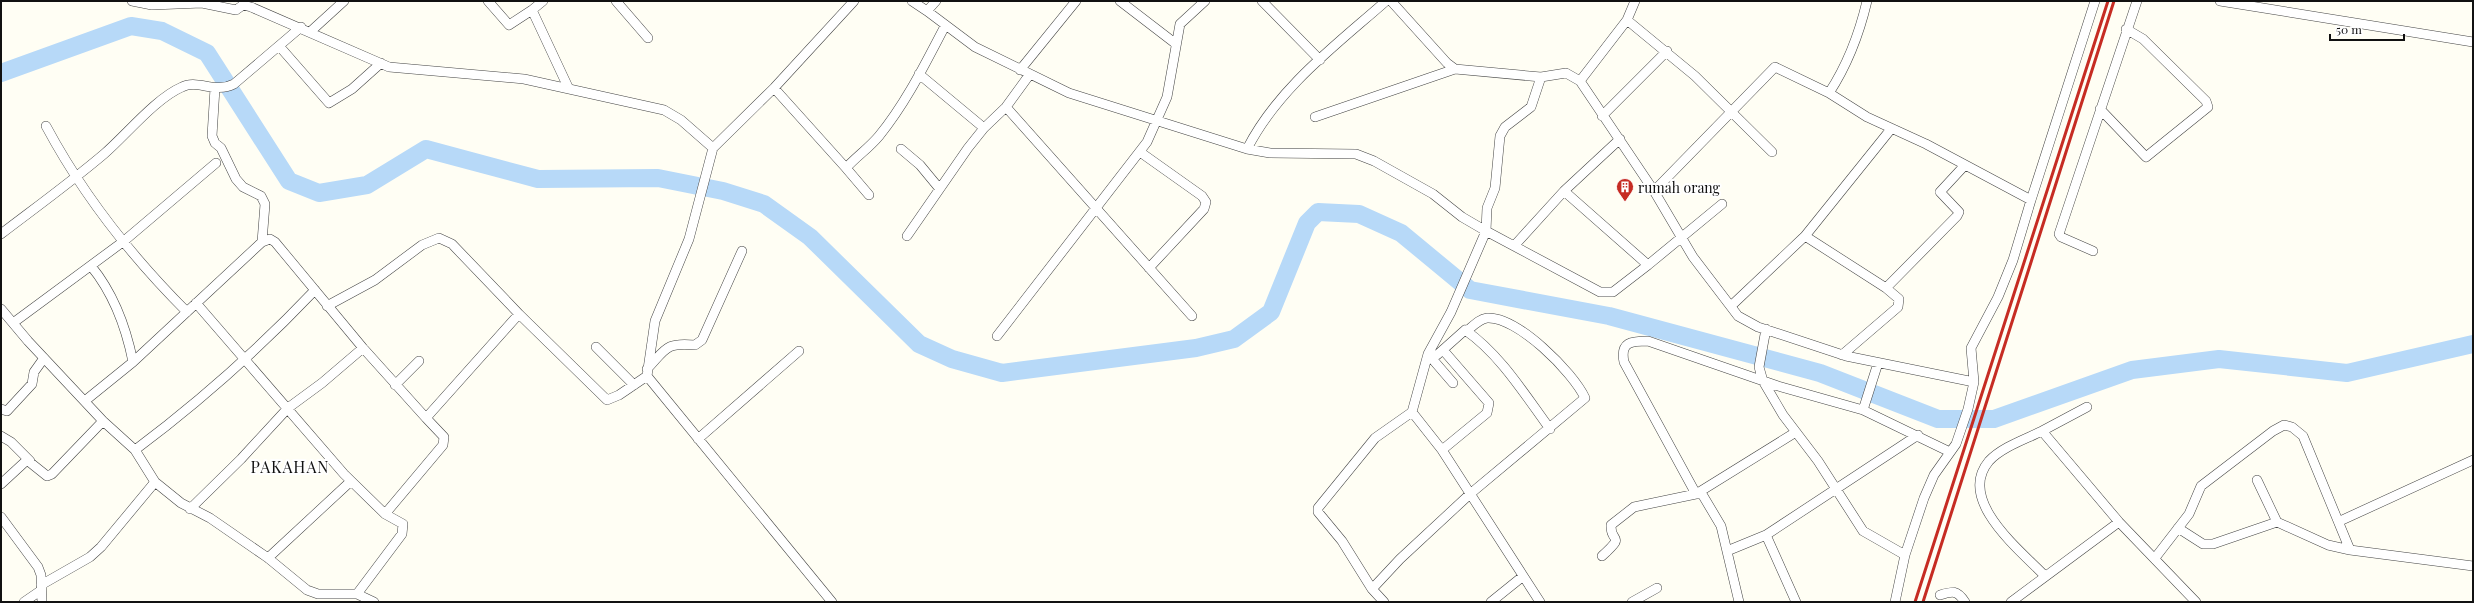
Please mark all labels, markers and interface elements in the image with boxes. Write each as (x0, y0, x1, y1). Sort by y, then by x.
scale bar (2330, 16, 2404, 42)
text: 50 m (2336, 21, 2362, 37)
building icon: rumah orang (1615, 177, 1635, 202)
place label: rumah orang (1638, 178, 1721, 197)
district label: PAKAHAN (251, 456, 329, 477)

